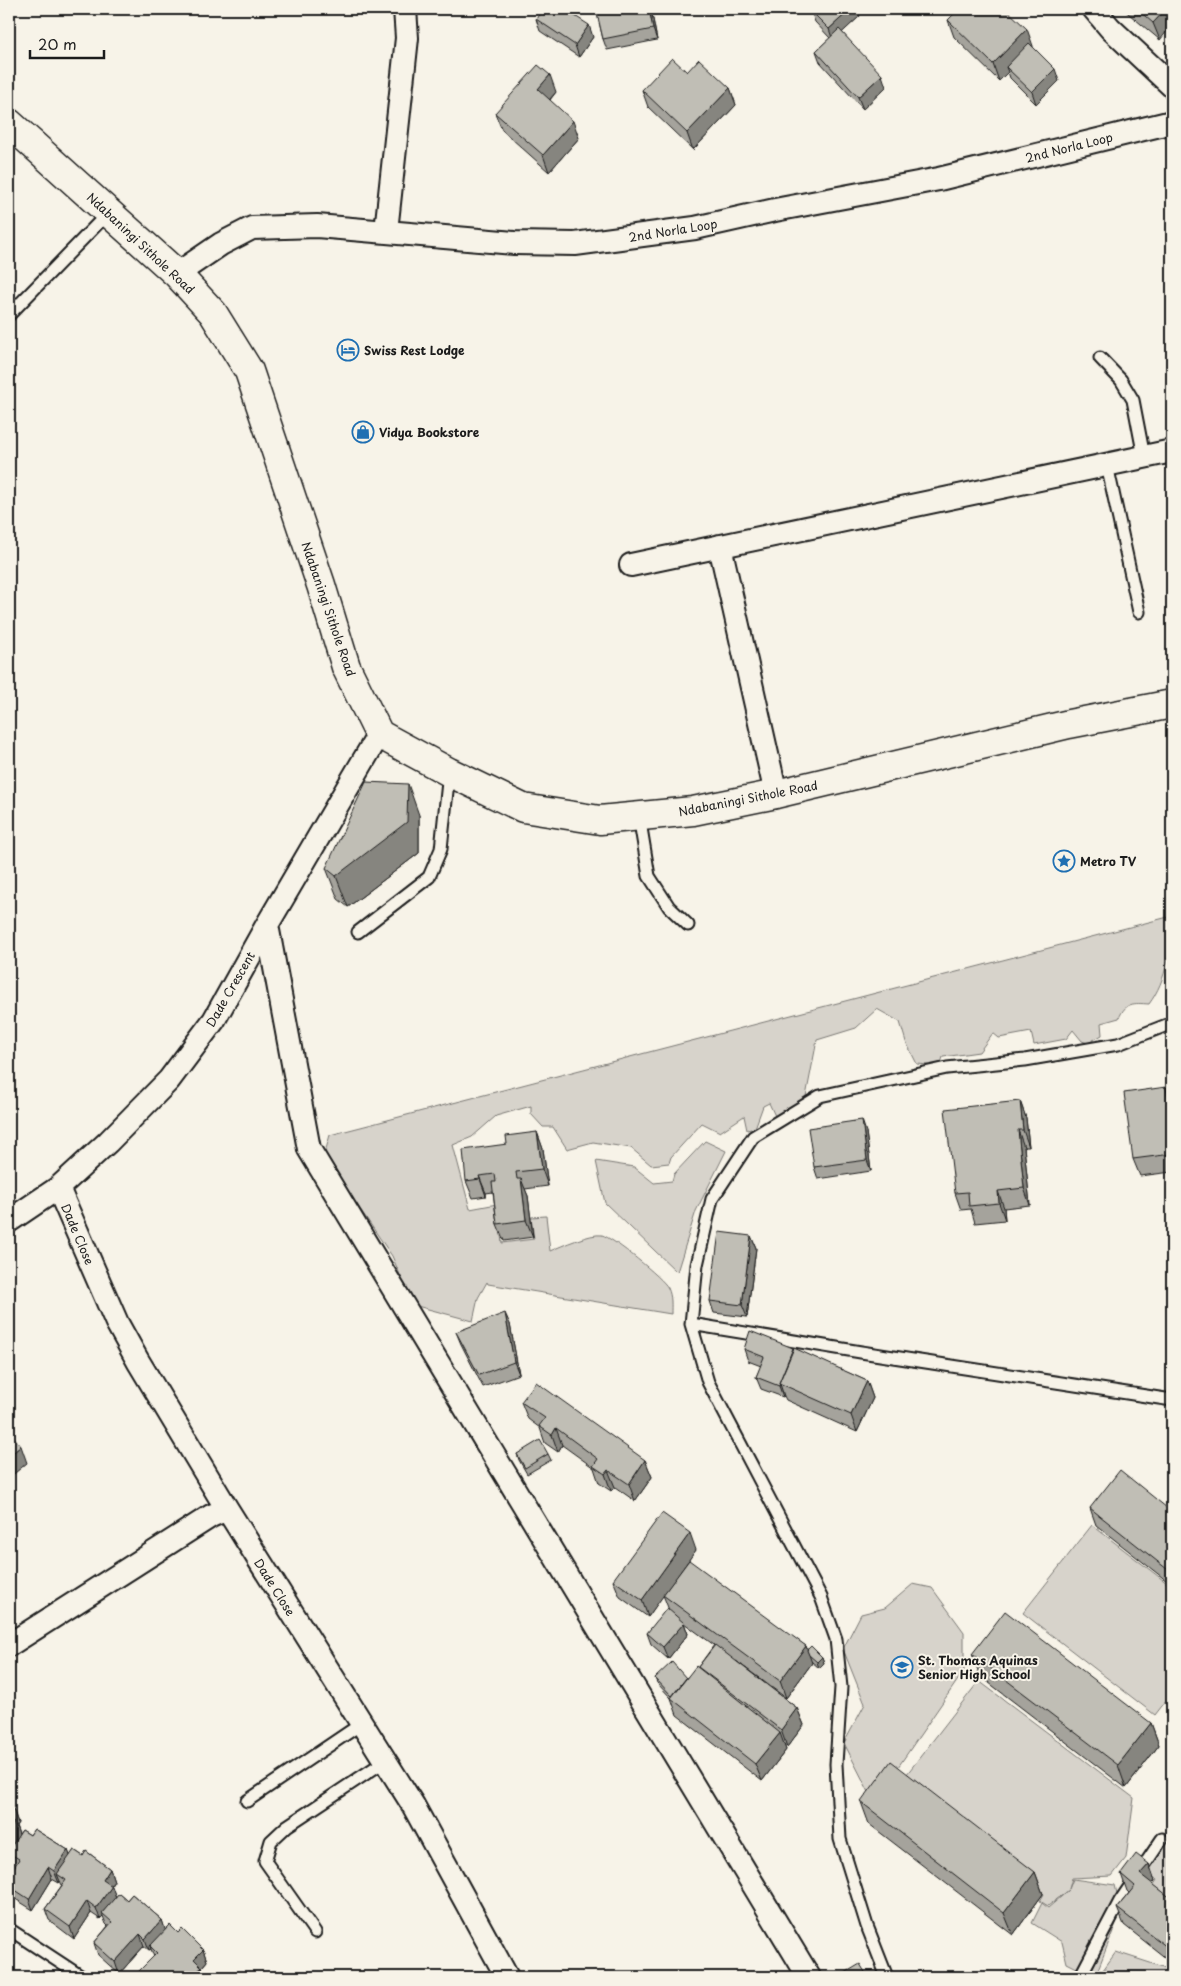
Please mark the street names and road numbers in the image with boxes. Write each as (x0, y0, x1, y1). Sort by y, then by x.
street label: 2nd Norla Loop (1023, 127, 1115, 167)
street label: Ndabaningi Sithole Road (83, 188, 199, 298)
street label: 2nd Norla Loop (627, 214, 719, 246)
street label: Ndabaningi Sithole Road (297, 539, 361, 679)
street label: Ndabaningi Sithole Road (677, 776, 819, 820)
street label: Dade Crescent (201, 948, 259, 1030)
street label: Dade Close (57, 1201, 99, 1267)
street label: Dade Close (250, 1555, 300, 1619)

